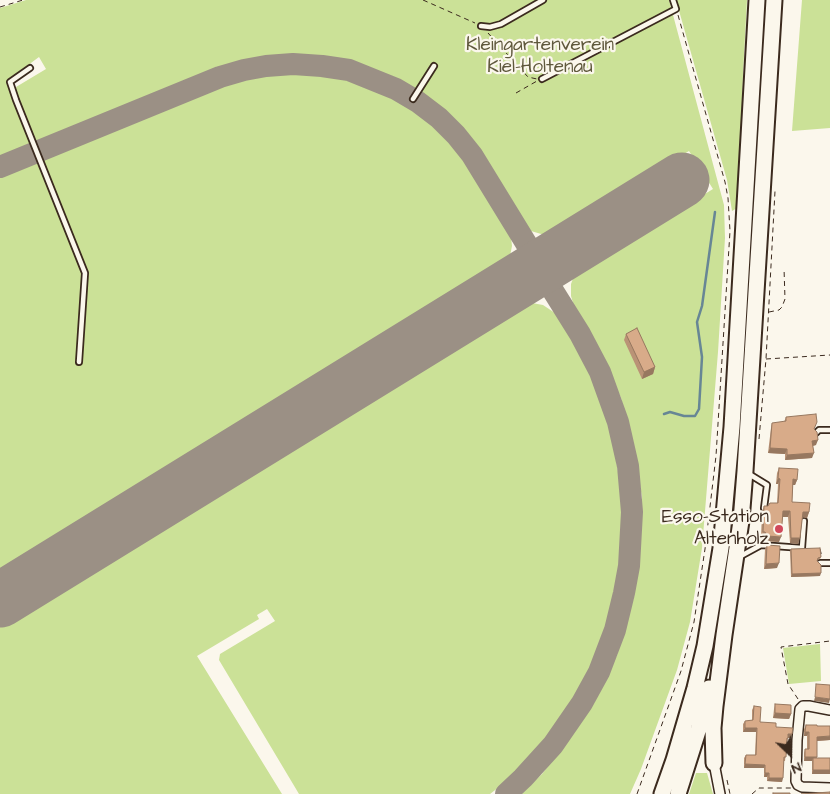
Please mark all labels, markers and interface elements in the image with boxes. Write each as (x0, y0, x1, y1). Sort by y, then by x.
park label: Kleingartenverein Kiel-Holtenau (466, 35, 614, 79)
place label: Esso-Station Altenholz (662, 507, 769, 551)
marker: Esso-Station Altenholz (773, 523, 785, 535)
north arrow (765, 729, 815, 779)
text: N (788, 757, 804, 779)

